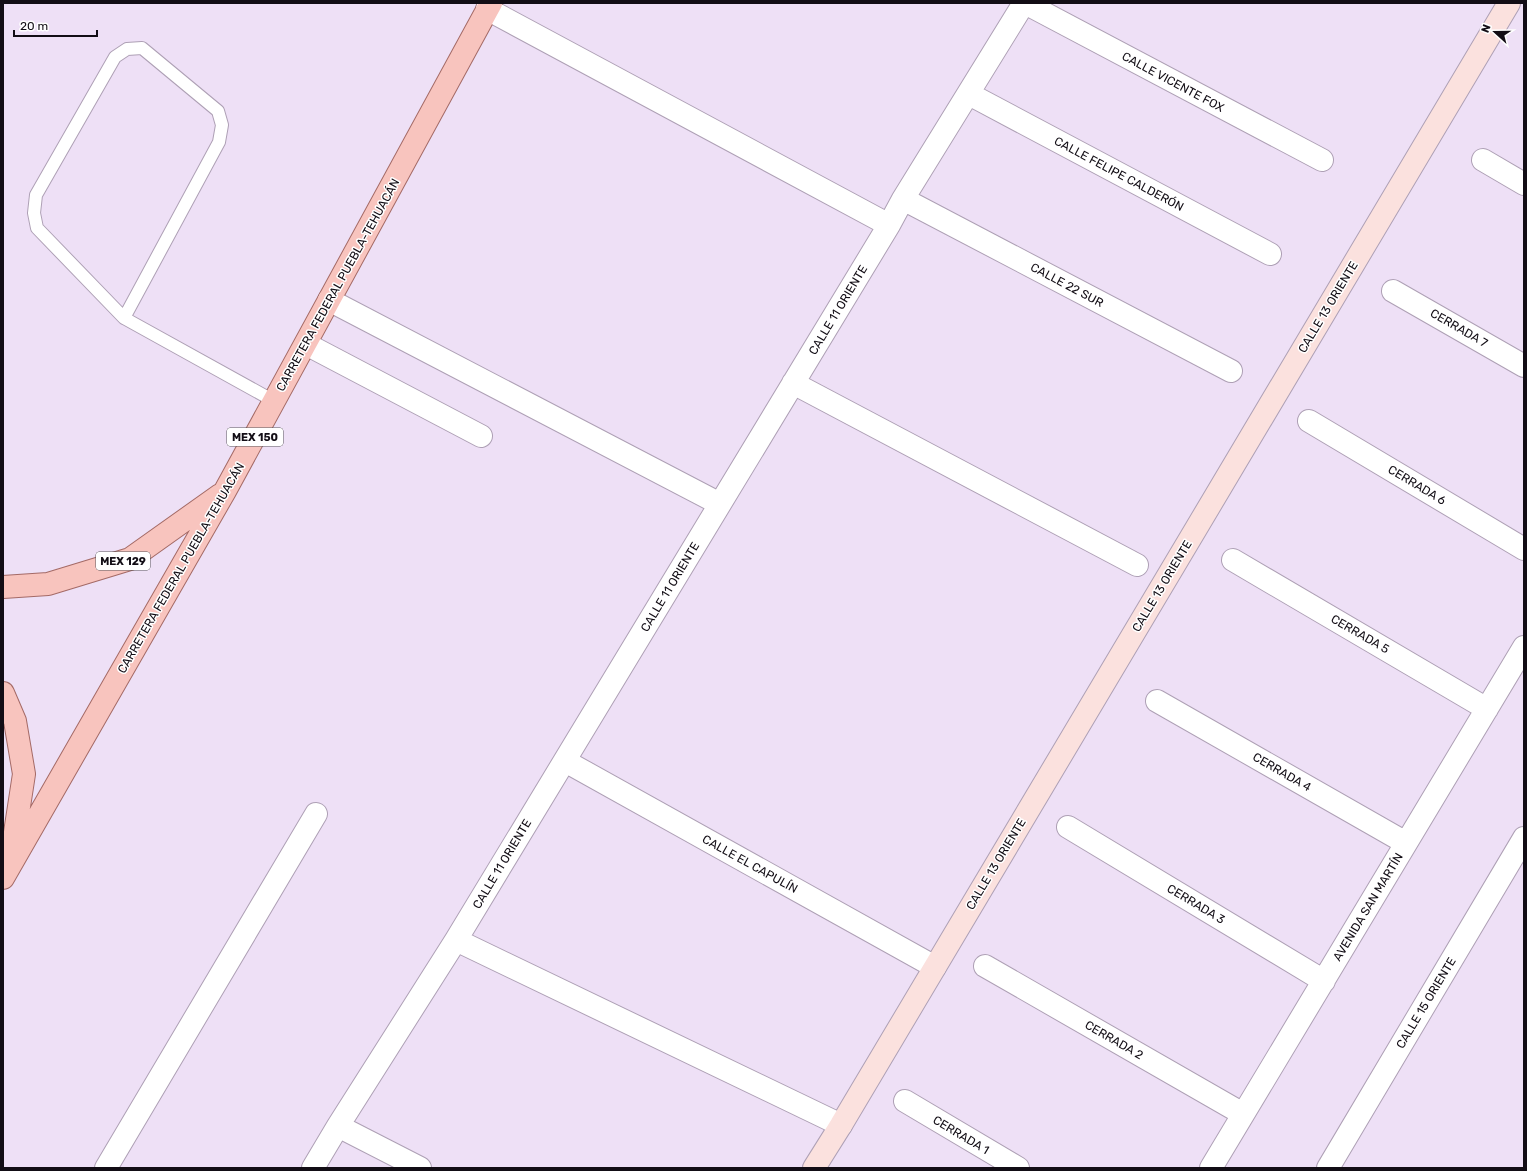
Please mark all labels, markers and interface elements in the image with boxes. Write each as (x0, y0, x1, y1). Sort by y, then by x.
scale bar (14, 12, 97, 38)
north arrow (1475, 12, 1515, 52)
text: 20 m (20, 19, 48, 33)
text: N (1479, 22, 1494, 35)
street label: CALLE VICENTE FOX (1120, 49, 1227, 115)
street label: CALLE FELIPE CALDERÓN (1052, 134, 1186, 214)
street label: CARRETERA FEDERAL PUEBLA-TEHUACÁN (273, 176, 403, 394)
street label: CALLE 13 ORIENTE (1295, 259, 1361, 355)
street label: CALLE 22 SUR (1028, 260, 1106, 310)
street label: CALLE 11 ORIENTE (806, 263, 870, 357)
street label: CERRADA 7 (1428, 306, 1490, 350)
road number: MEX 150 (227, 428, 283, 446)
street label: CARRETERA FEDERAL PUEBLA-TEHUACÁN (115, 460, 247, 676)
street label: CERRADA 6 (1386, 462, 1448, 508)
street label: CALLE 13 ORIENTE (1129, 538, 1195, 634)
street label: CALLE 11 ORIENTE (638, 540, 702, 634)
road number: MEX 129 (96, 552, 150, 570)
street label: CERRADA 5 (1328, 612, 1392, 656)
street label: CERRADA 4 (1250, 750, 1314, 795)
street label: CALLE 13 ORIENTE (963, 816, 1029, 912)
street label: CALLE 11 ORIENTE (470, 817, 534, 911)
street label: CALLE EL CAPULÍN (700, 832, 800, 896)
street label: AVENIDA SAN MARTÍN (1330, 850, 1406, 964)
street label: CERRADA 3 (1165, 881, 1227, 927)
street label: CALLE 15 ORIENTE (1393, 955, 1459, 1051)
street label: CERRADA 2 (1082, 1018, 1146, 1062)
street label: CERRADA 1 (930, 1113, 992, 1157)

